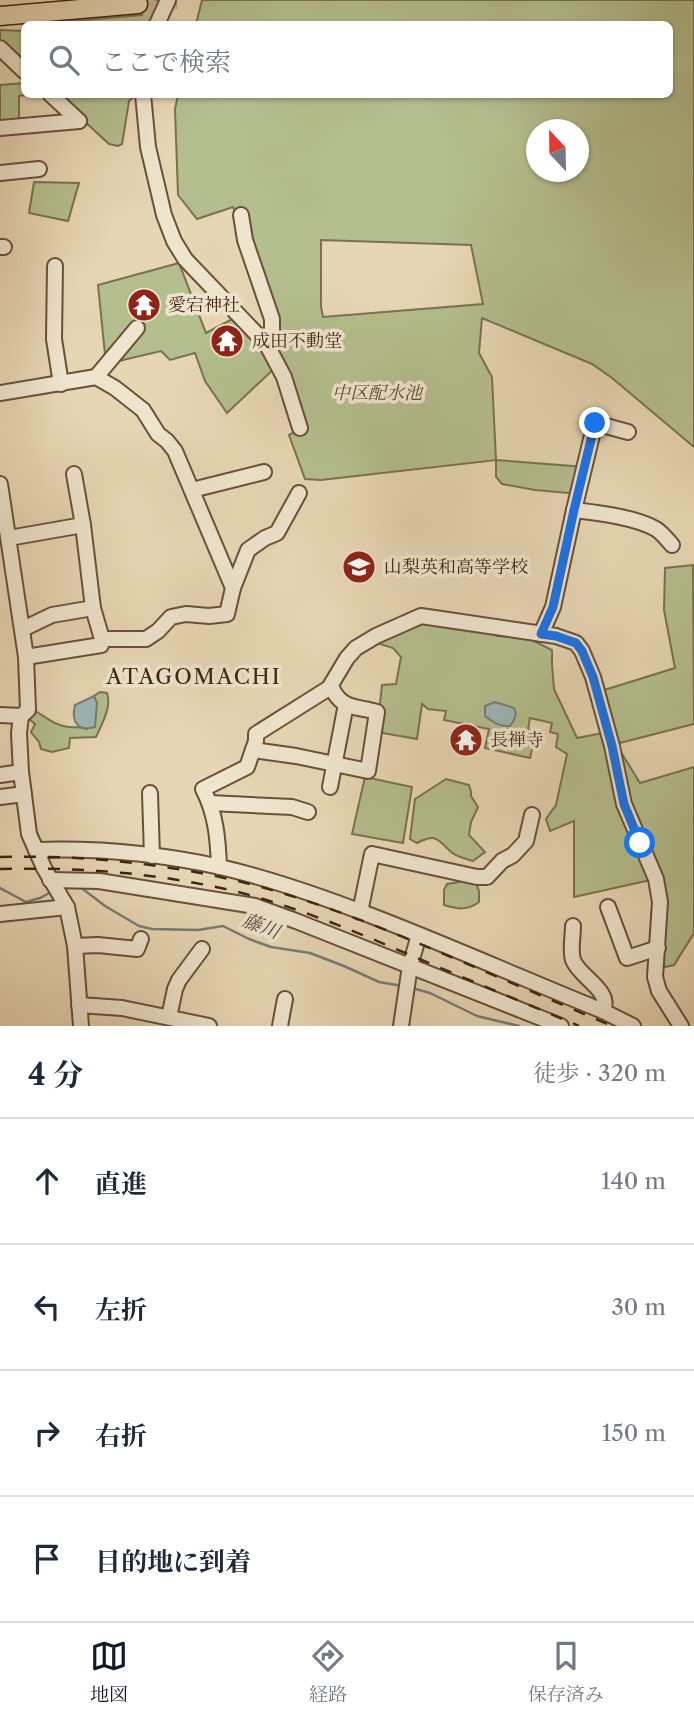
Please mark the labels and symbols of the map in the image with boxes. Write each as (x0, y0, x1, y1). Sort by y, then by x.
north arrow (526, 119, 589, 182)
temple icon: 愛宕神社 (125, 286, 163, 324)
place label: 愛宕神社 (168, 294, 240, 316)
temple icon: 成田不動堂 (208, 322, 246, 360)
place label: 成田不動堂 (252, 330, 342, 352)
park label: 中区配水池 (332, 382, 424, 404)
route end (579, 407, 610, 438)
school or university icon: 山梨英和高等学校 (340, 548, 378, 586)
place label: 山梨英和高等学校 (384, 556, 528, 578)
district label: ATAGOMACHI (105, 664, 282, 689)
temple icon: 長禅寺 (447, 721, 485, 759)
place label: 長禅寺 (490, 729, 544, 751)
route start (624, 827, 655, 858)
water label: 藤川 (239, 908, 285, 944)

